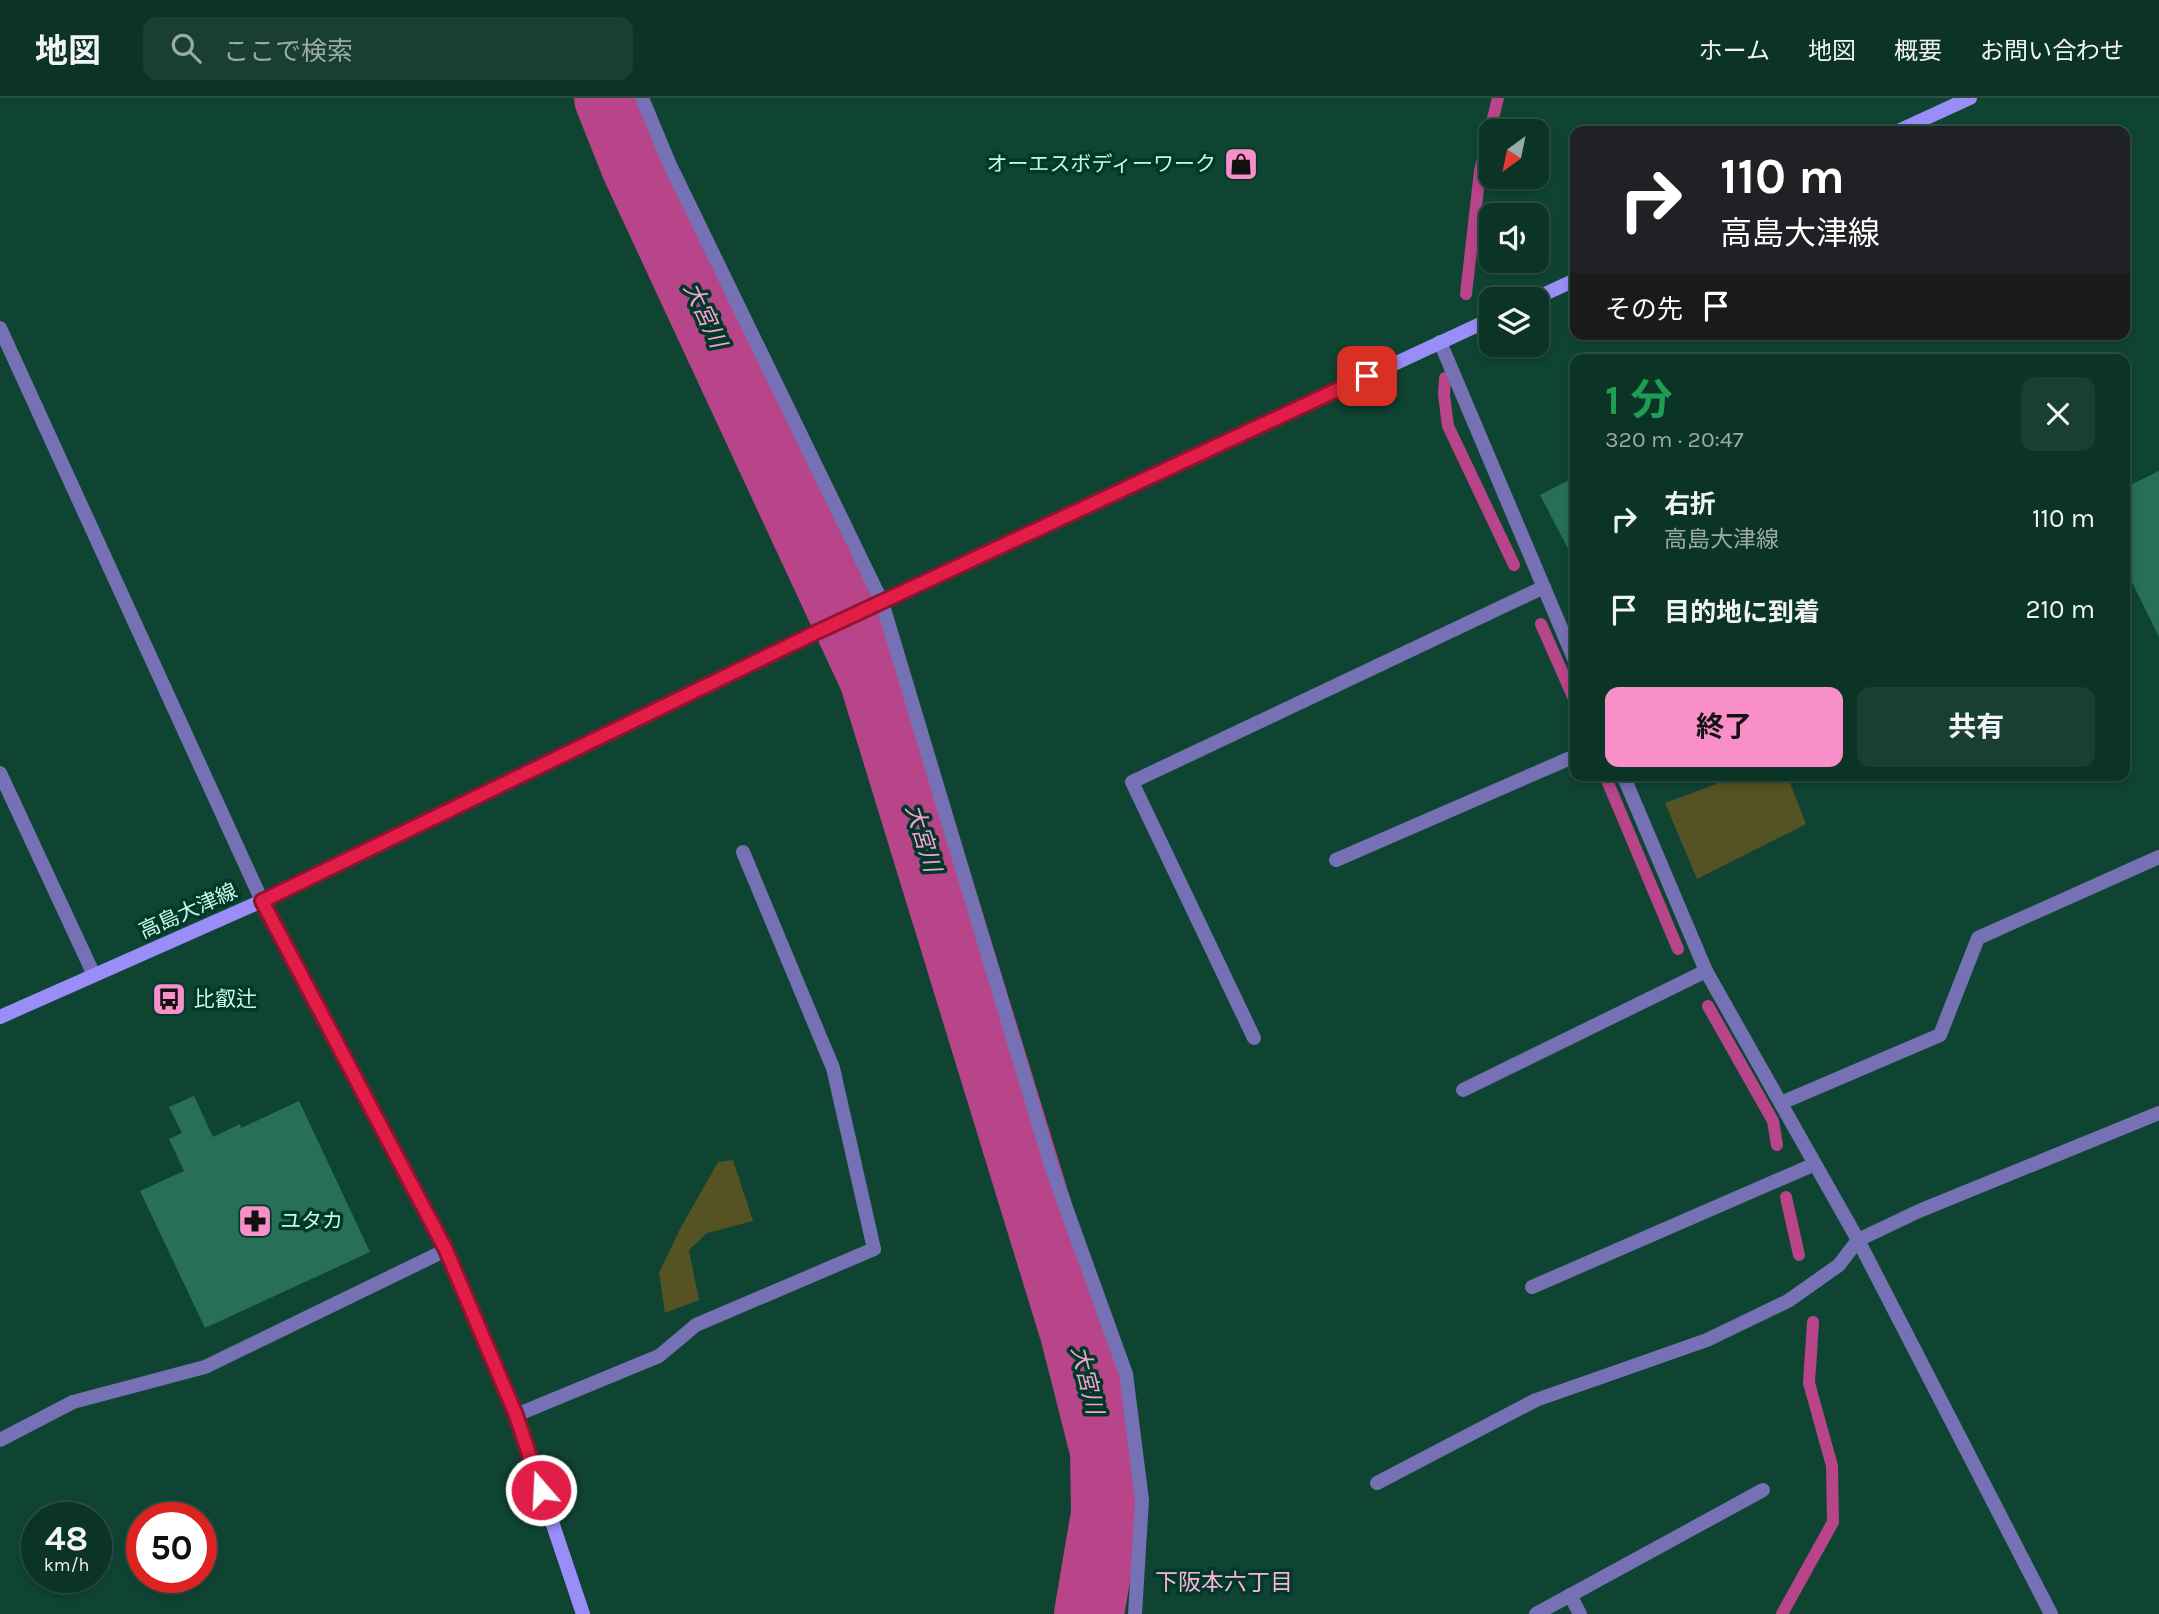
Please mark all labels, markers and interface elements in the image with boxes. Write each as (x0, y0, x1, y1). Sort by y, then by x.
search box (143, 17, 633, 80)
icon: search (167, 29, 205, 67)
text: 地図 (35, 32, 101, 70)
text: ここで検索 (223, 36, 353, 67)
text: ホーム (1699, 37, 1770, 65)
text: 地図 (1808, 37, 1856, 65)
text: 概要 (1894, 37, 1942, 65)
text: お問い合わせ (1980, 37, 2124, 65)
north arrow (1479, 119, 1549, 189)
map controls (1479, 119, 1549, 357)
shop icon: オーエスボディーワーク (1222, 145, 1260, 183)
text: 110 m (1720, 148, 1845, 205)
place label: オーエスボディーワーク (986, 152, 1216, 176)
icon: right (1605, 154, 1696, 245)
button: sound (1479, 203, 1549, 273)
text: 高島大津線 (1720, 215, 1880, 252)
water label: 大宮川 (678, 278, 733, 355)
button: layers (1479, 287, 1549, 357)
icon: arrive (1697, 287, 1735, 325)
text: その先 (1605, 294, 1683, 325)
pin (1337, 346, 1397, 406)
icon: arrive (1348, 357, 1386, 395)
text: 1 分 (1605, 375, 1673, 425)
button: close (2021, 377, 2095, 451)
text: 320 m · 20:47 (1605, 426, 1744, 453)
text: 右折 (1664, 489, 1716, 520)
icon: right (1605, 500, 1643, 538)
text: 110 m (2032, 503, 2095, 534)
text: 高島大津線 (1664, 526, 1779, 553)
icon: arrive (1605, 591, 1643, 629)
text: 210 m (2025, 594, 2095, 625)
text: 目的地に到着 (1664, 597, 1820, 628)
button: 終了 (1605, 687, 1843, 767)
button: 共有 (1857, 687, 2095, 767)
water label: 大宮川 (900, 801, 947, 878)
street label: 高島大津線 (135, 879, 241, 943)
bus stop icon: 比叡辻 (150, 980, 188, 1018)
place label: 比叡辻 (194, 987, 257, 1011)
pharmacy icon: ユタカ (236, 1202, 274, 1240)
place label: ユタカ (280, 1209, 343, 1233)
water label: 大宮川 (1066, 1343, 1109, 1420)
position arrow (504, 1453, 578, 1527)
speed limit sign: 50 (126, 1502, 217, 1593)
text: 48 (45, 1518, 88, 1559)
text: km/h (44, 1554, 89, 1576)
district label: 下阪本六丁目 (1155, 1569, 1293, 1596)

